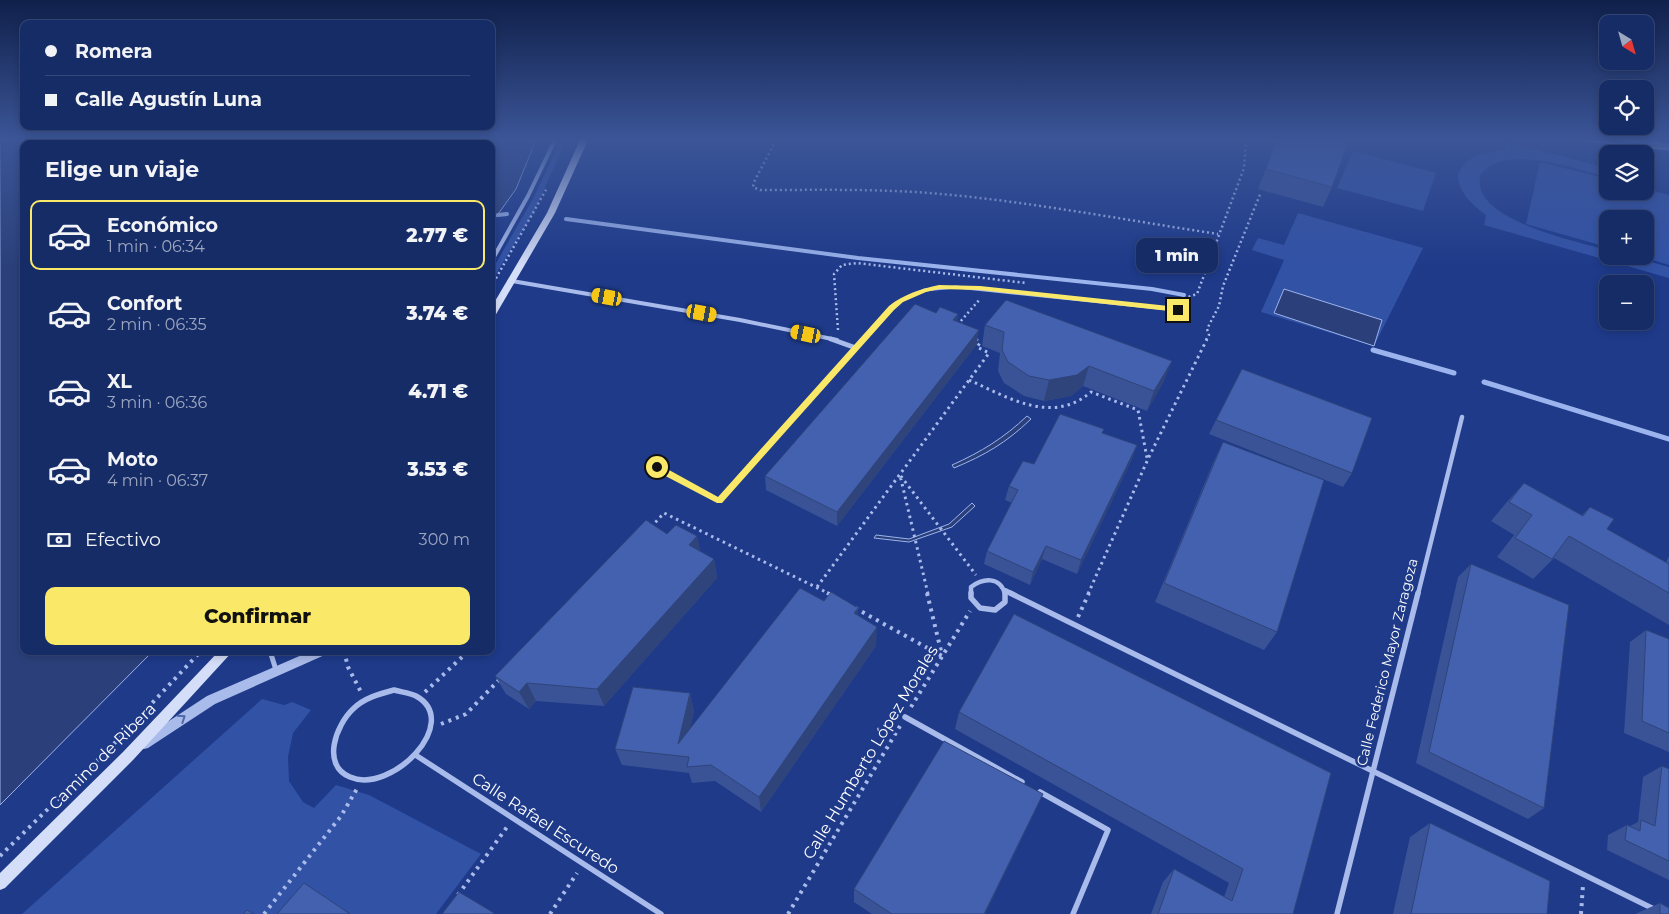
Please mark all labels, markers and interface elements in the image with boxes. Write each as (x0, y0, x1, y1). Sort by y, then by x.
north arrow (1599, 15, 1654, 70)
map controls (1599, 15, 1654, 330)
text: Romera (75, 40, 153, 63)
button: locate (1599, 80, 1654, 135)
text: Calle Agustín Luna (75, 88, 262, 111)
button: layers (1599, 145, 1654, 200)
text: Elige un viaje (45, 156, 199, 183)
button: + (1599, 210, 1654, 265)
icon: car (47, 213, 92, 258)
text: Económico (107, 214, 218, 237)
text: 2.77 € (406, 224, 468, 247)
text: 1 min · 06:34 (107, 237, 205, 256)
callout: 1 min (1137, 238, 1219, 272)
text: 1 min (1155, 246, 1199, 265)
button: − (1599, 275, 1654, 330)
car (590, 287, 623, 307)
icon: car (47, 291, 92, 336)
text: Confort (107, 292, 182, 315)
route end (1167, 299, 1189, 321)
text: 3.74 € (406, 302, 468, 325)
car (685, 303, 718, 323)
text: 2 min · 06:35 (107, 315, 206, 334)
car (789, 324, 822, 344)
icon: car (47, 369, 92, 414)
text: XL (107, 370, 132, 393)
text: 4.71 € (408, 380, 468, 403)
text: 3 min · 06:36 (107, 393, 207, 412)
icon: car (47, 447, 92, 492)
text: Moto (107, 448, 158, 471)
route start (646, 456, 668, 478)
text: 3.53 € (407, 458, 468, 481)
text: 4 min · 06:37 (107, 471, 208, 490)
icon: cash (45, 526, 73, 554)
text: Efectivo (85, 528, 161, 551)
text: 300 m (419, 530, 470, 549)
street label: Calle Federico Mayor Zaragoza (1352, 556, 1422, 768)
button: Confirmar (45, 587, 470, 645)
street label: Calle Humberto López Morales (799, 642, 942, 863)
street label: Camino de Ribera (45, 699, 160, 814)
one-way arrow (177, 715, 186, 724)
street label: Calle Rafael Escuredo (469, 769, 623, 878)

